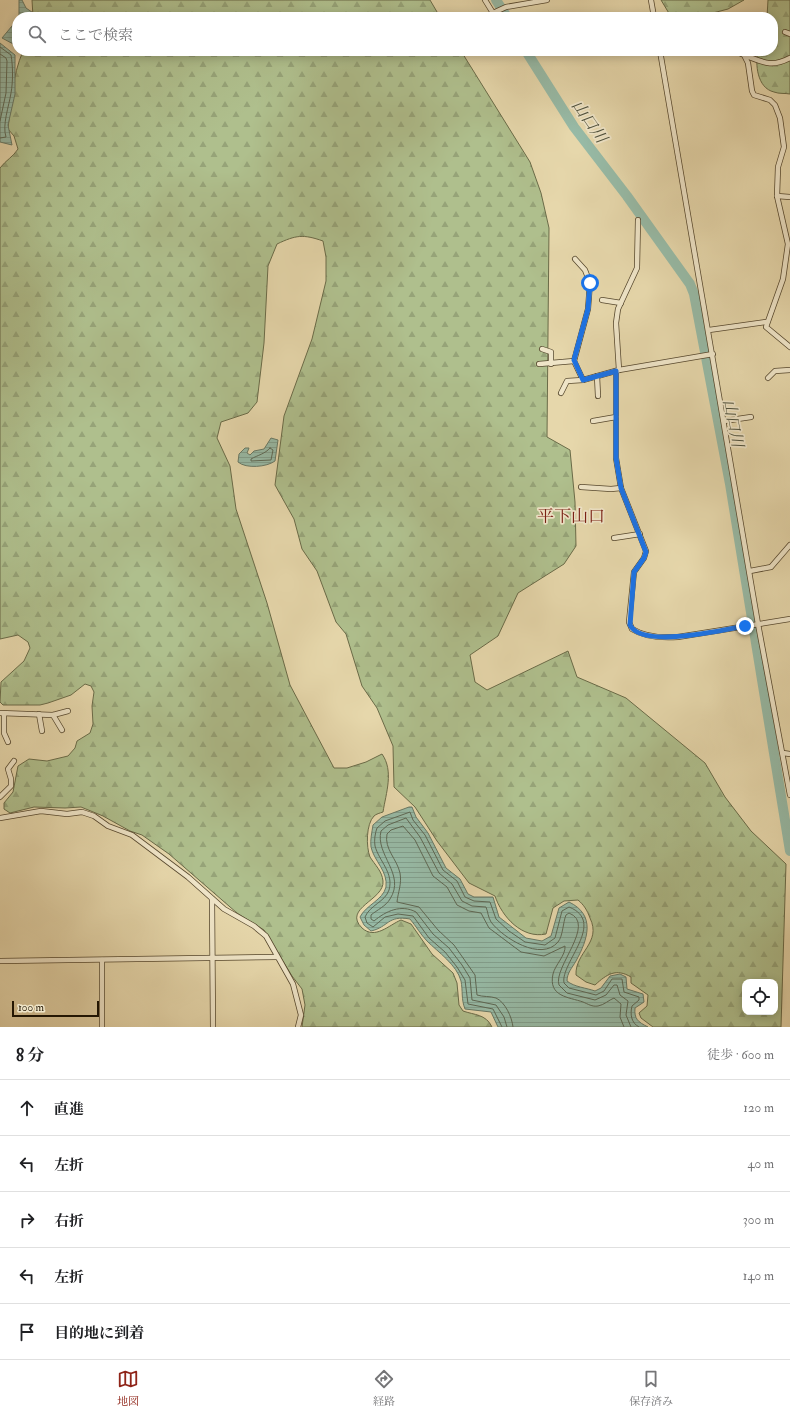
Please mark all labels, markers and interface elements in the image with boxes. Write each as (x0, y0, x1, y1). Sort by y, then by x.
search box (12, 12, 778, 56)
icon: search (26, 23, 48, 45)
text: ここで検索 (58, 26, 133, 45)
water label: 山口川 (567, 96, 612, 149)
route start (581, 274, 599, 292)
water label: 山口川 (719, 398, 748, 451)
district label: 平下山口 (537, 506, 605, 527)
route end (736, 617, 754, 635)
map controls (742, 979, 778, 1015)
button: locate (742, 979, 778, 1015)
scale bar (12, 999, 99, 1018)
text: 100 m (18, 1001, 44, 1014)
text: 8 分 (16, 1045, 45, 1066)
text: 徒歩 · 600 m (707, 1047, 774, 1063)
icon: ahead (16, 1097, 38, 1119)
text: 直進 (54, 1100, 84, 1119)
text: 120 m (743, 1100, 774, 1116)
icon: left (16, 1153, 38, 1175)
text: 左折 (54, 1156, 84, 1175)
text: 40 m (748, 1156, 774, 1172)
icon: right (16, 1209, 38, 1231)
text: 右折 (54, 1212, 84, 1231)
text: 300 m (743, 1212, 774, 1228)
icon: left (16, 1265, 38, 1287)
text: 左折 (54, 1268, 84, 1287)
text: 140 m (743, 1268, 774, 1284)
icon: arrive (16, 1321, 38, 1343)
text: 目的地に到着 (54, 1324, 144, 1343)
tab: 地図 (117, 1368, 139, 1408)
tab: 経路 (373, 1368, 395, 1408)
tab: 保存済み (629, 1368, 673, 1408)

